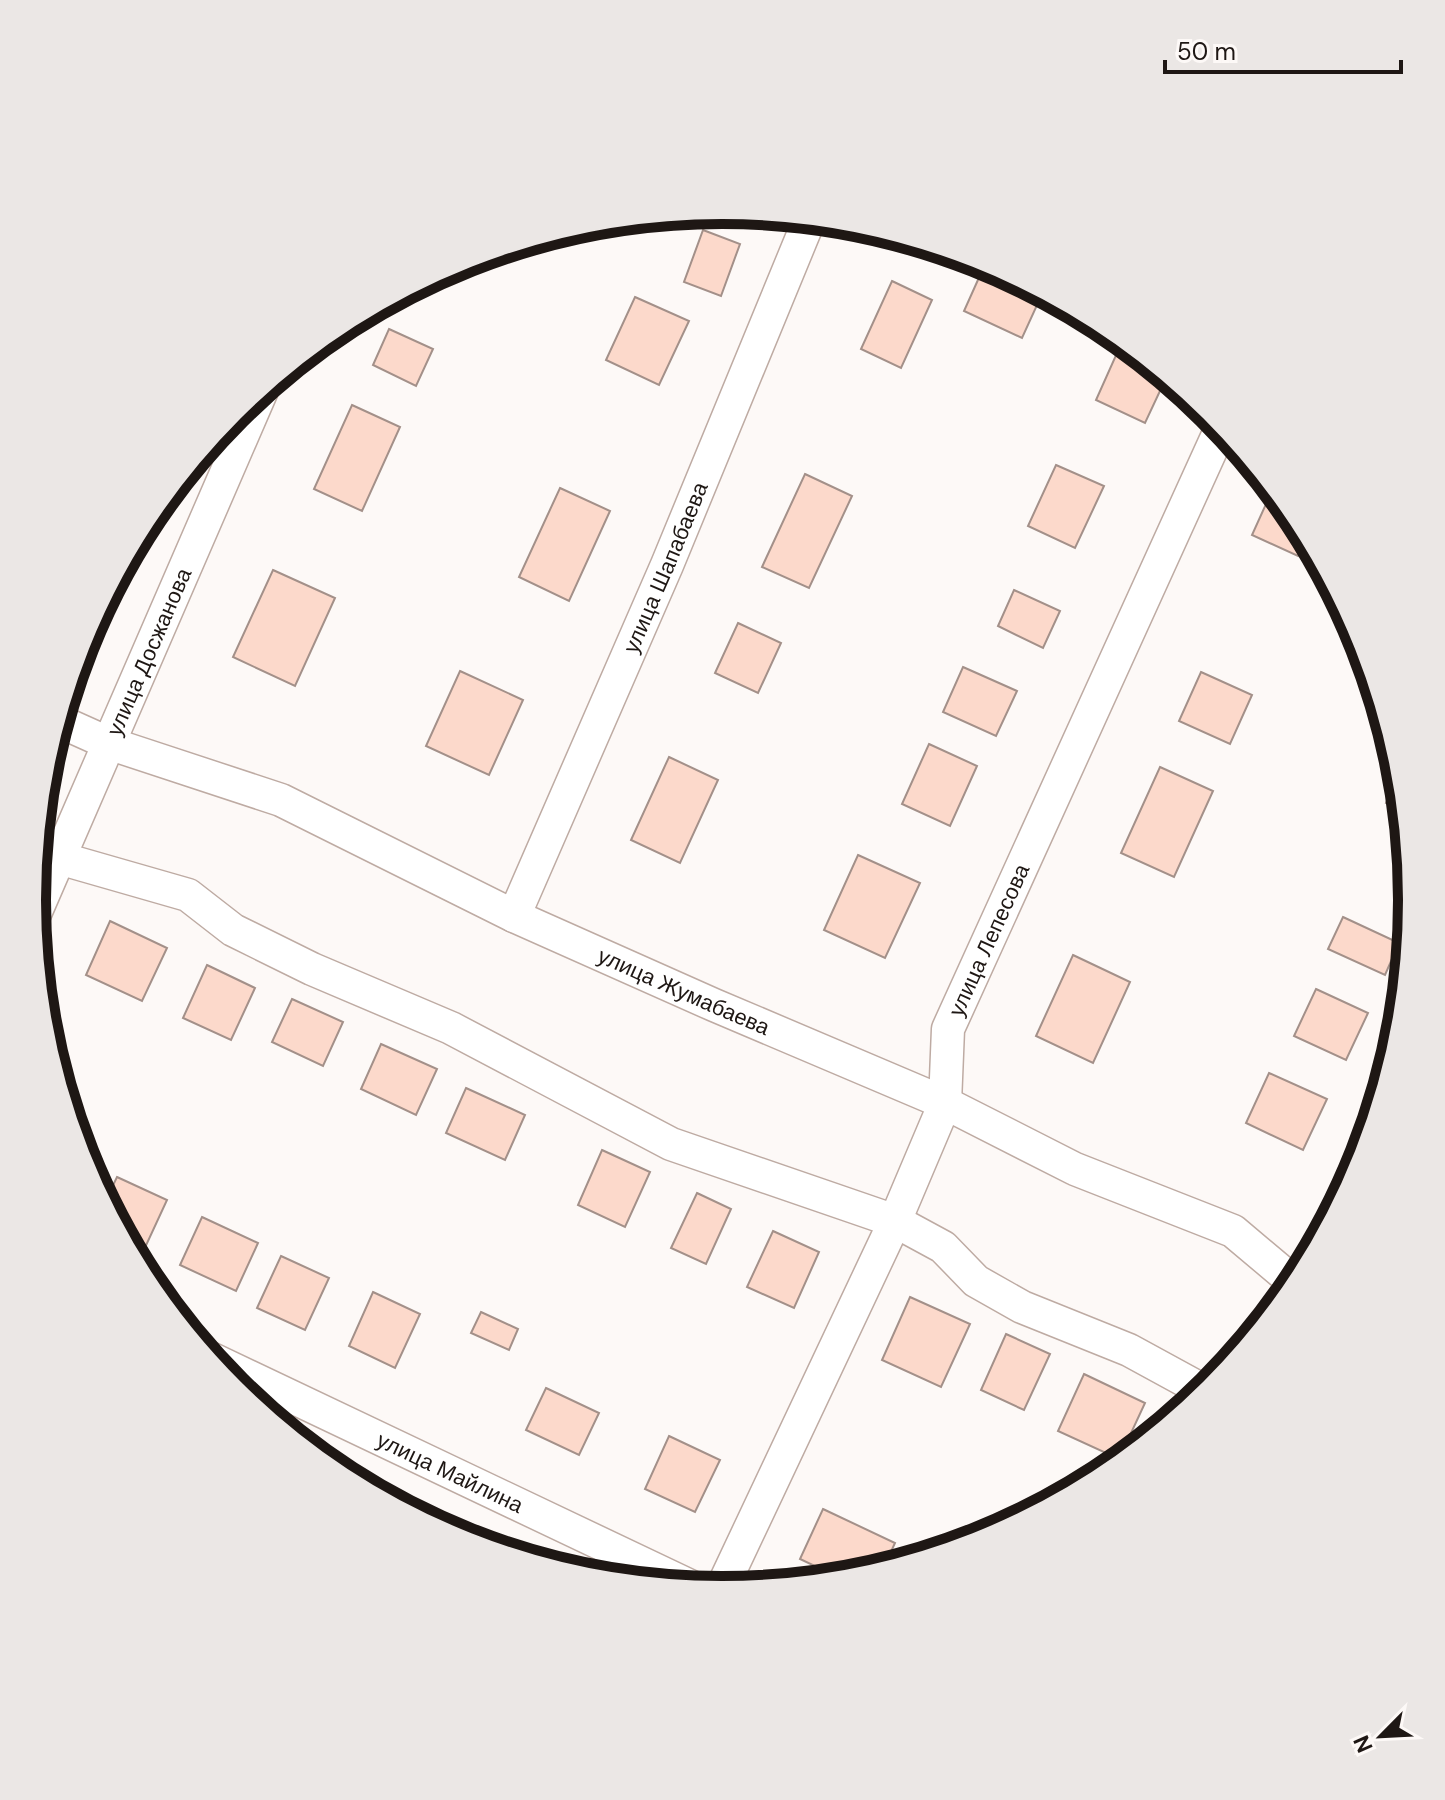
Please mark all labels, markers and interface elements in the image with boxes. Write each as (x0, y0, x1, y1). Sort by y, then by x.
scale bar (1165, 24, 1401, 74)
text: 50 m (1177, 36, 1236, 67)
street label: улица Шапабаева (616, 477, 715, 657)
street label: улица Досжанова (99, 563, 198, 740)
street label: улица Лепесова (941, 858, 1036, 1021)
street label: улица Жумабаева (593, 941, 775, 1042)
street label: улица Майлина (372, 1425, 529, 1520)
north arrow (1341, 1696, 1421, 1776)
text: N (1347, 1731, 1380, 1757)

